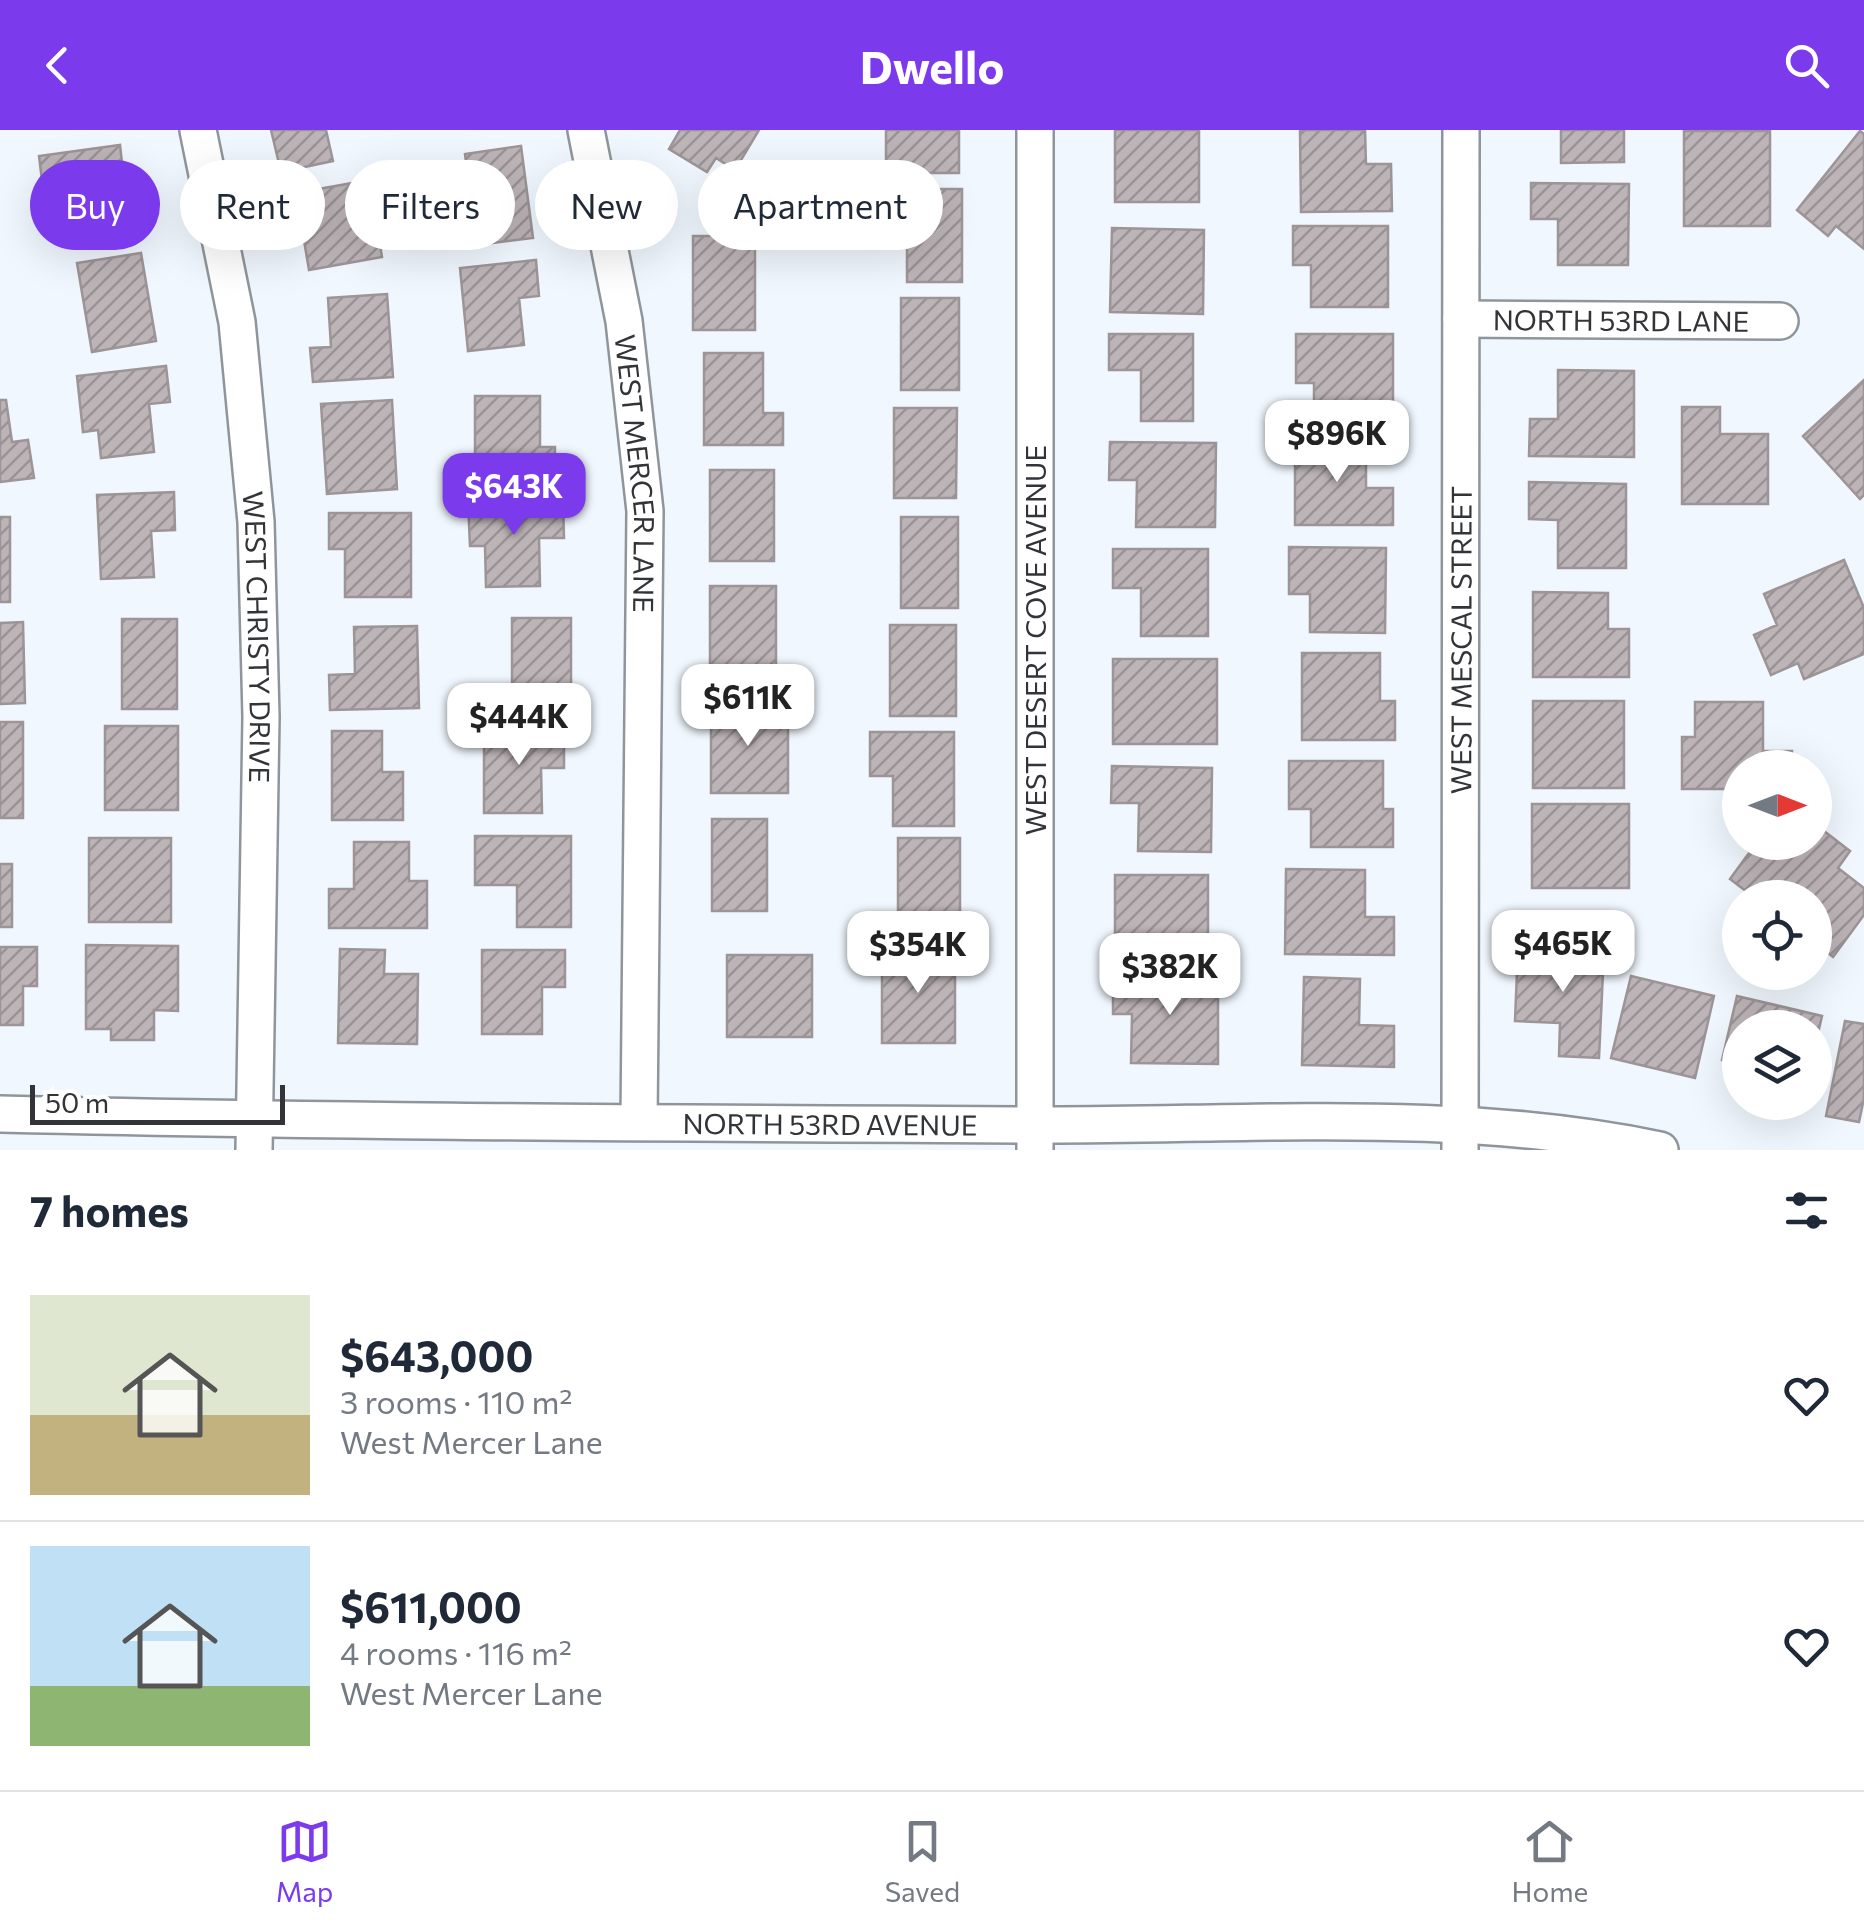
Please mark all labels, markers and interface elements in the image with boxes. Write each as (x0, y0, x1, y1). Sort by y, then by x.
icon: back (30, 38, 85, 93)
text: Dwello (860, 38, 1004, 93)
icon: search (1779, 38, 1834, 93)
chip: Buy (30, 160, 160, 250)
chip: Rent (180, 160, 325, 250)
chip: Filters (345, 160, 515, 250)
chip: New (535, 160, 678, 250)
chip: Apartment (698, 160, 943, 250)
street label: NORTH 53RD LANE (1493, 302, 1749, 338)
street label: WEST MERCER LANE (609, 333, 662, 613)
pin: $896K (1267, 400, 1407, 485)
text: $896K (1287, 412, 1387, 452)
street label: WEST DESERT COVE AVENUE (1018, 445, 1052, 835)
pin: $643K (444, 453, 584, 538)
text: $643K (465, 465, 563, 505)
street label: WEST MESCAL STREET (1443, 486, 1478, 794)
street label: WEST CHRISTY DRIVE (236, 490, 278, 783)
pin: $611K (678, 664, 818, 749)
text: $611K (703, 676, 793, 716)
pin: $444K (449, 683, 589, 768)
text: $444K (469, 695, 569, 735)
north arrow (1722, 750, 1832, 860)
map controls (1722, 750, 1832, 1120)
button: locate (1722, 880, 1832, 990)
pin: $465K (1493, 910, 1633, 995)
pin: $354K (848, 911, 988, 996)
text: $465K (1514, 922, 1612, 962)
text: $354K (869, 923, 967, 963)
pin: $382K (1100, 933, 1240, 1018)
text: $382K (1121, 945, 1219, 985)
button: layers (1722, 1010, 1832, 1120)
scale bar (30, 1080, 285, 1124)
text: 50 m (45, 1085, 109, 1119)
street label: NORTH 53RD AVENUE (682, 1106, 977, 1142)
icon: filters (1779, 1183, 1834, 1238)
text: 7 homes (30, 1184, 189, 1236)
text: $643,000 (340, 1329, 533, 1381)
icon: home (110, 1335, 230, 1455)
icon: heart (1779, 1368, 1834, 1423)
text: 3 rooms · 110 m² (340, 1381, 572, 1421)
text: West Mercer Lane (340, 1421, 603, 1461)
text: $611,000 (340, 1580, 522, 1632)
icon: home (110, 1586, 230, 1706)
icon: heart (1779, 1619, 1834, 1674)
text: 4 rooms · 116 m² (340, 1632, 572, 1672)
text: West Mercer Lane (340, 1672, 603, 1712)
tab: Map (276, 1814, 333, 1908)
tab: Saved (885, 1814, 960, 1908)
tab: Home (1511, 1814, 1588, 1908)

